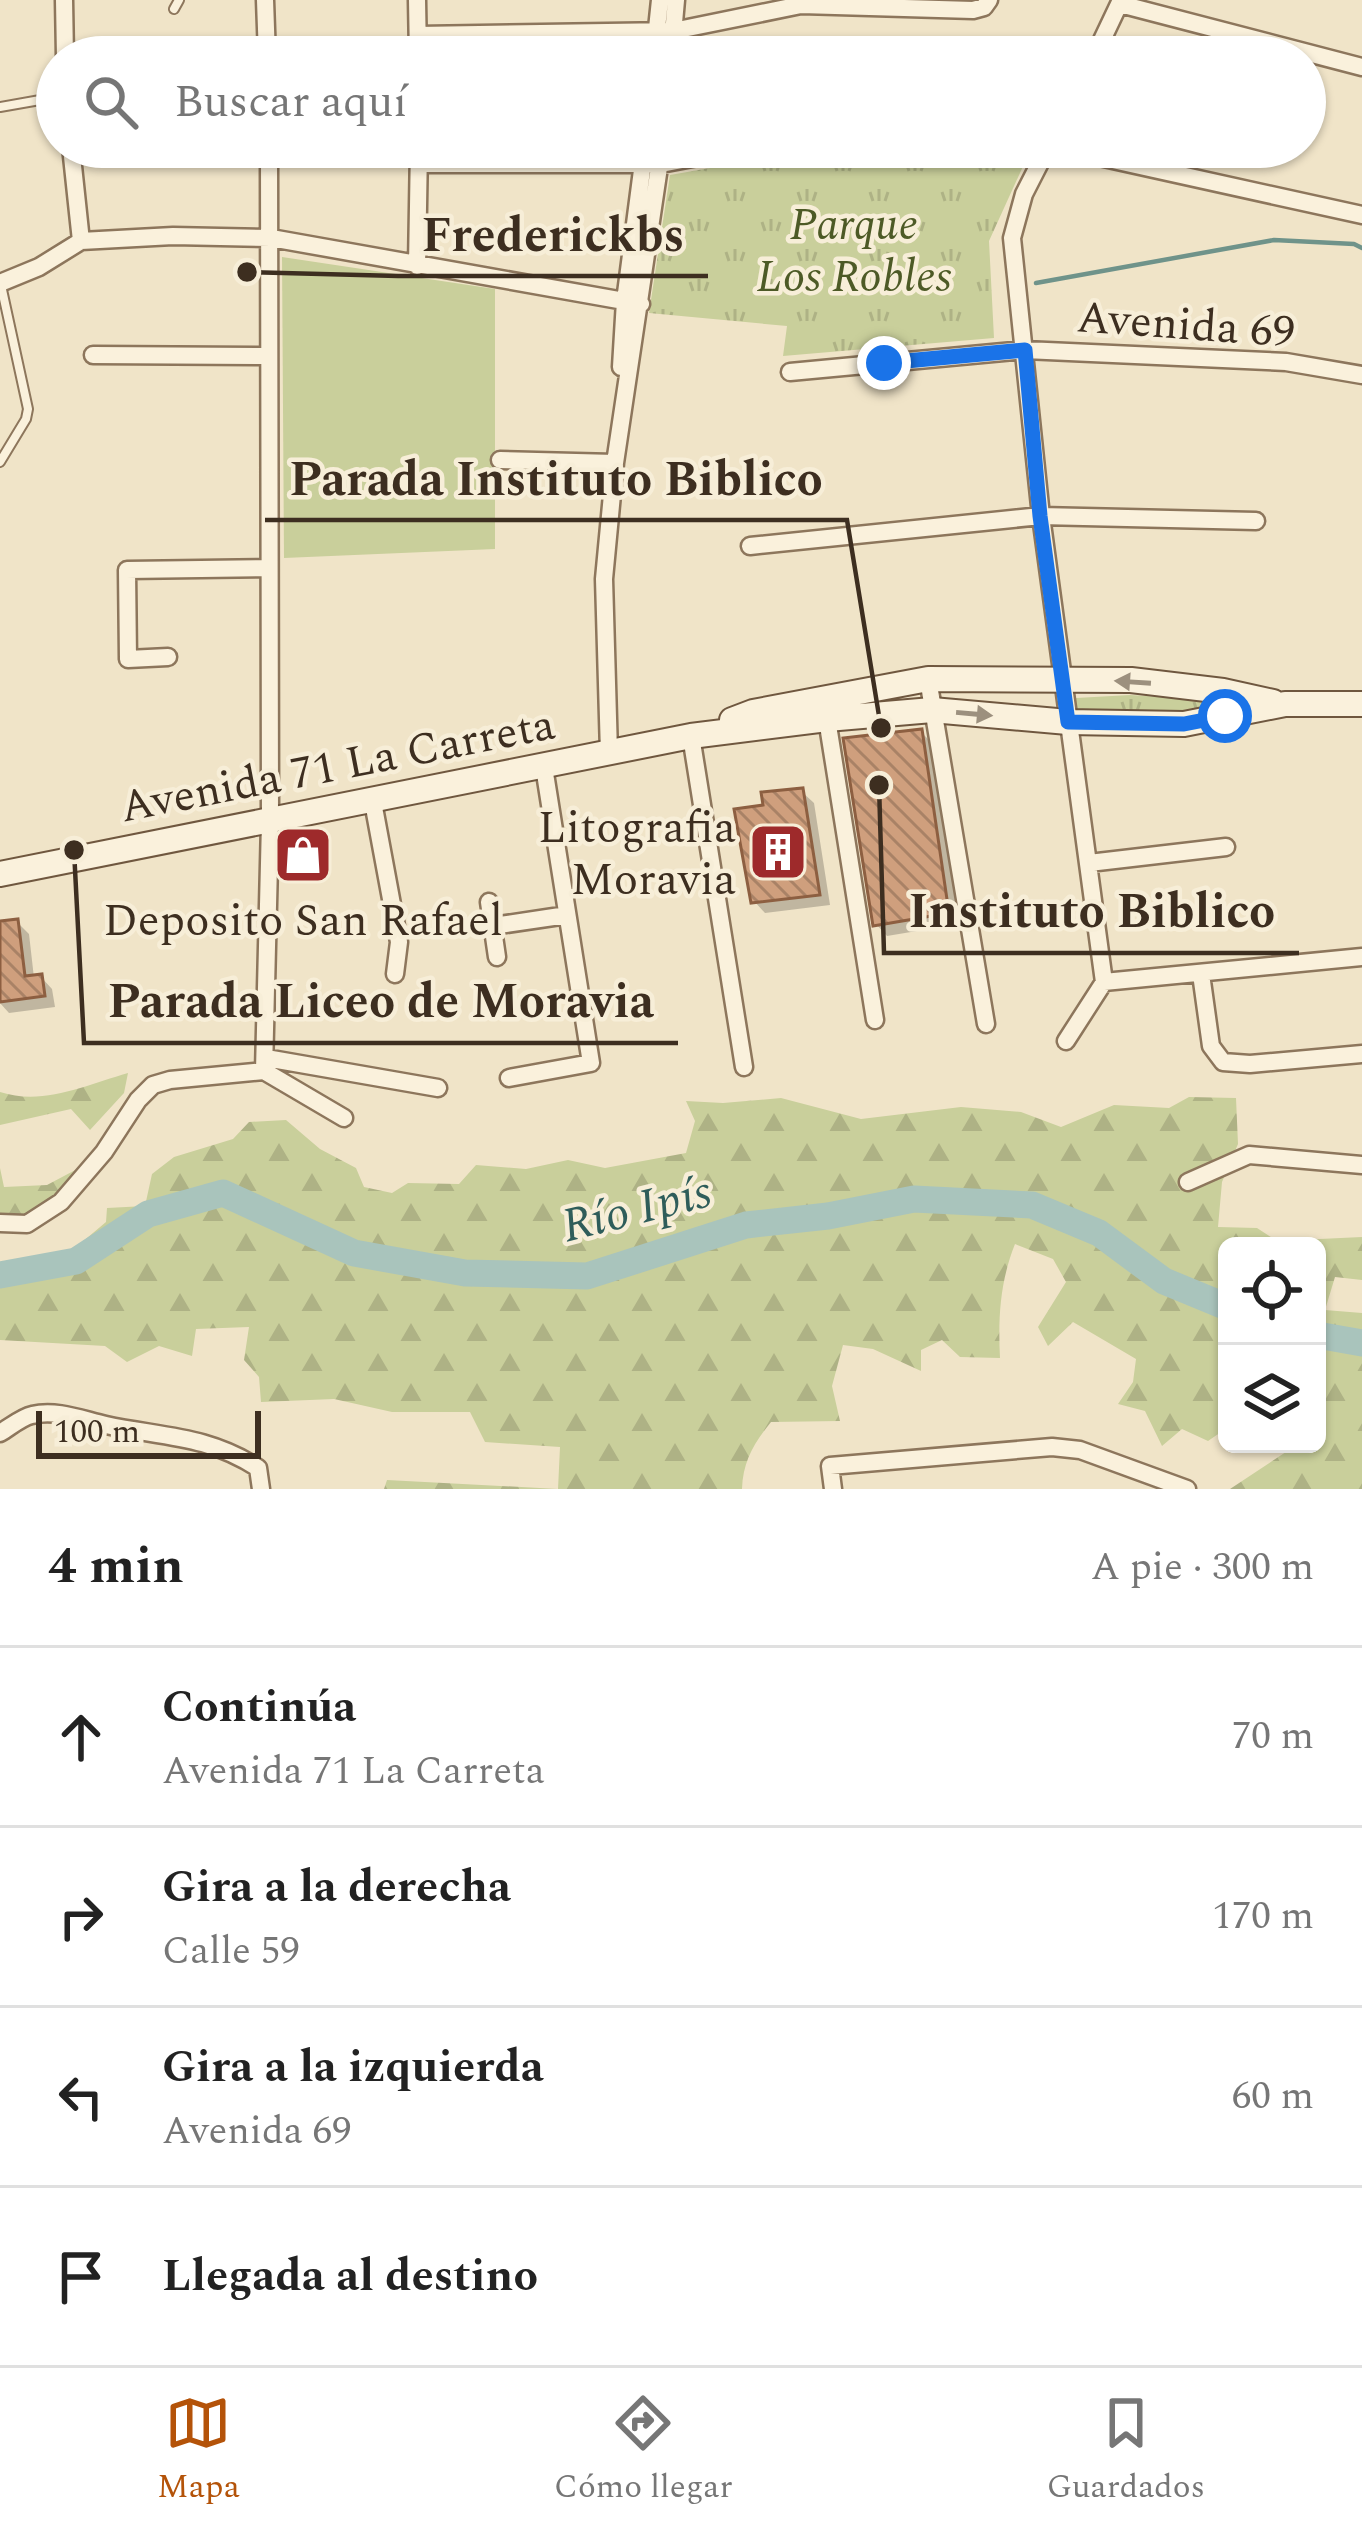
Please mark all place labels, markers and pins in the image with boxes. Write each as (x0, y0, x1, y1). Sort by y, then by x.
callout: Frederickbs (398, 192, 708, 276)
callout: Parada Instituto Biblico (265, 436, 847, 520)
place label: Litografia Moravia (538, 794, 736, 915)
building icon: Litografia Moravia (747, 821, 809, 883)
shop icon: Deposito San Rafael (272, 824, 334, 886)
callout: Instituto Biblico (884, 869, 1299, 953)
place label: Deposito San Rafael (103, 887, 503, 956)
callout: Parada Liceo de Moravia (84, 959, 678, 1043)

